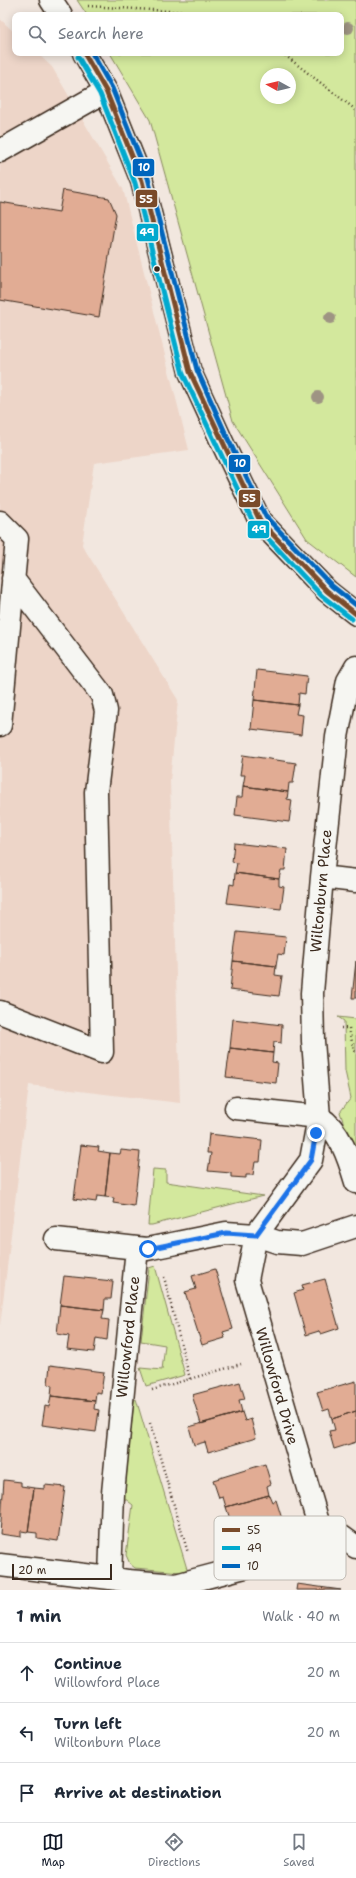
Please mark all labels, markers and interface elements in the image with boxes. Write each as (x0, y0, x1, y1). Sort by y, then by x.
search box (12, 12, 344, 56)
icon: search (26, 23, 48, 45)
text: Search here (58, 24, 144, 44)
north arrow (260, 68, 296, 104)
line badge: 10 (132, 158, 155, 177)
text: 10 (138, 160, 150, 175)
line badge: 55 (135, 189, 158, 208)
text: 55 (139, 192, 153, 207)
line badge: 49 (136, 223, 159, 242)
text: 49 (139, 225, 155, 240)
unlabelled marker (152, 264, 162, 274)
line badge: 10 (228, 454, 251, 473)
text: 10 (234, 456, 246, 471)
line badge: 55 (238, 489, 261, 508)
text: 55 (242, 491, 256, 506)
line badge: 49 (247, 520, 270, 539)
text: 49 (251, 522, 267, 537)
street label: Wiltonburn Place (306, 829, 336, 953)
route end (307, 1124, 325, 1142)
route start (139, 1240, 157, 1258)
street label: Willowford Place (112, 1275, 144, 1399)
street label: Willowford Drive (251, 1325, 303, 1447)
legend (214, 1516, 346, 1580)
text: 55 (247, 1523, 260, 1538)
text: 49 (247, 1541, 262, 1556)
text: 10 (247, 1559, 259, 1574)
scale bar (12, 1562, 112, 1581)
text: 20 m (18, 1563, 46, 1578)
text: 1 min (16, 1605, 61, 1627)
text: Walk · 40 m (262, 1608, 340, 1625)
text: Continue (54, 1654, 122, 1674)
icon: ahead (16, 1662, 38, 1684)
text: 20 m (307, 1664, 340, 1681)
text: Willowford Place (54, 1674, 160, 1691)
text: Turn left (54, 1714, 122, 1734)
icon: left (16, 1722, 38, 1744)
text: 20 m (307, 1724, 340, 1741)
text: Wiltonburn Place (54, 1734, 161, 1751)
icon: arrive (16, 1782, 38, 1804)
text: Arrive at destination (54, 1783, 222, 1803)
tab: Map (41, 1831, 65, 1870)
tab: Directions (148, 1831, 200, 1870)
tab: Saved (283, 1831, 315, 1870)

